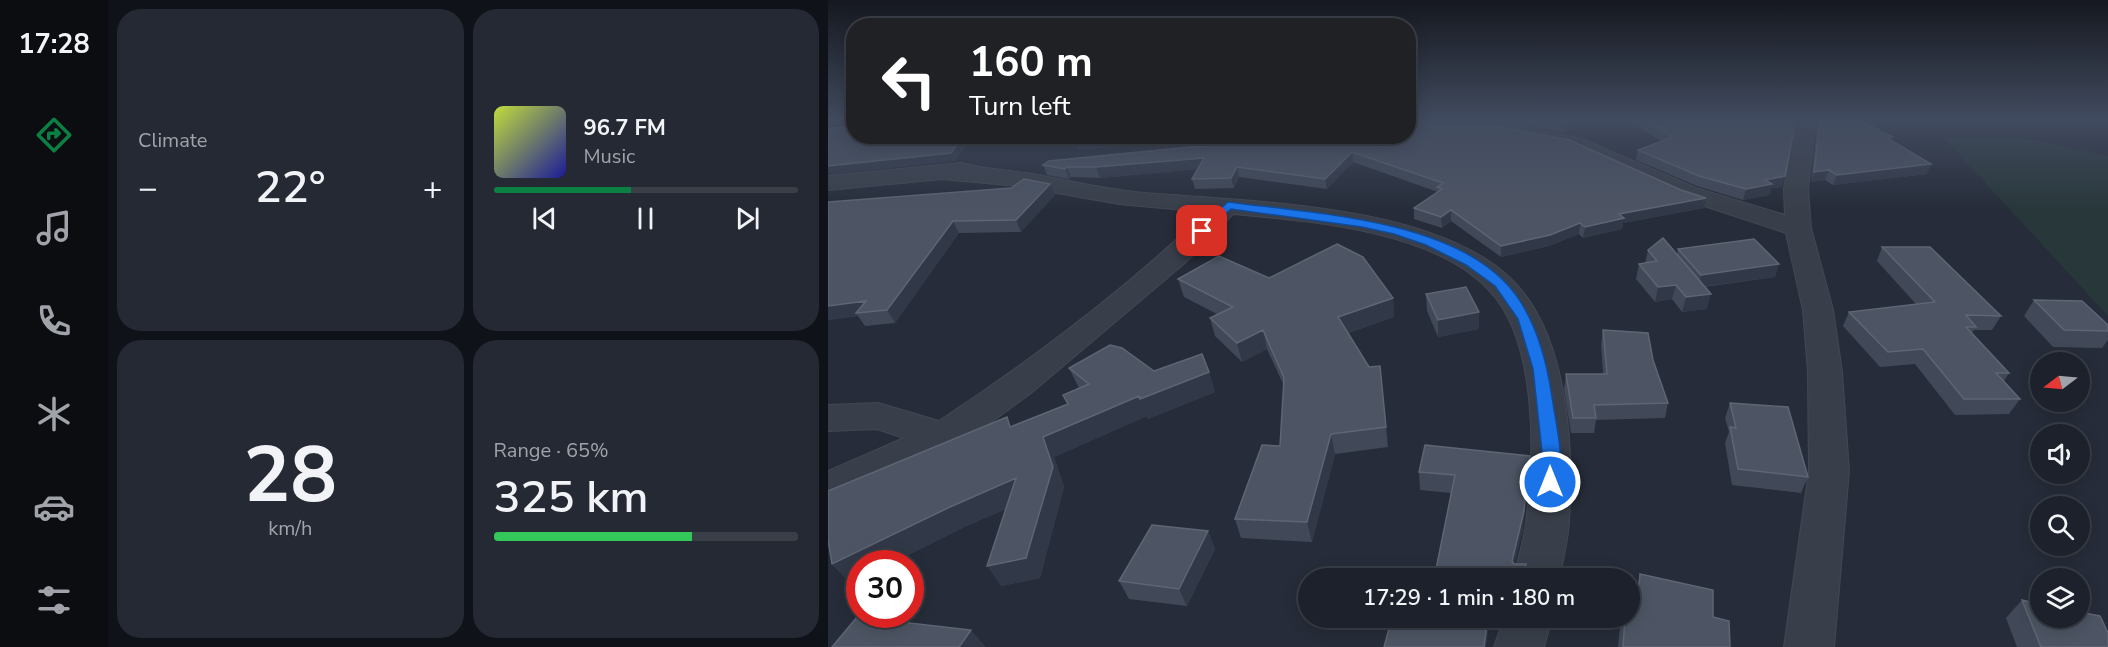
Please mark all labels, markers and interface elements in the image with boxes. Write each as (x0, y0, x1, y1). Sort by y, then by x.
text: 17:28 (18, 26, 90, 63)
text: 160 m (969, 34, 1093, 91)
icon: left (870, 42, 948, 120)
text: Turn left (969, 88, 1070, 125)
text: 96.7 FM (584, 113, 666, 143)
icon: directions (33, 114, 75, 156)
text: Climate (138, 127, 207, 154)
text: Music (584, 143, 635, 170)
text: 22° (255, 157, 326, 218)
text: − (138, 166, 158, 211)
text: + (423, 166, 442, 211)
icon: previous (528, 202, 561, 235)
icon: pause (629, 202, 662, 235)
icon: next (731, 202, 764, 235)
pin (1176, 205, 1227, 256)
icon: music (33, 207, 75, 249)
icon: arrive (1185, 214, 1218, 247)
icon: phone (33, 300, 75, 342)
north arrow (2030, 352, 2090, 412)
map controls (2030, 352, 2090, 628)
icon: climate (33, 393, 75, 435)
text: 28 (243, 422, 337, 529)
button: sound (2030, 424, 2090, 484)
text: Range · 65% (494, 437, 609, 464)
position arrow (1518, 450, 1582, 514)
text: 325 km (494, 467, 649, 528)
icon: car (33, 486, 75, 528)
button: search (2030, 496, 2090, 556)
text: km/h (268, 515, 312, 542)
speed limit sign: 30 (846, 550, 924, 628)
button: layers (2030, 568, 2090, 628)
icon: filters (33, 579, 75, 621)
text: 17:29 · 1 min · 180 m (1363, 583, 1575, 613)

